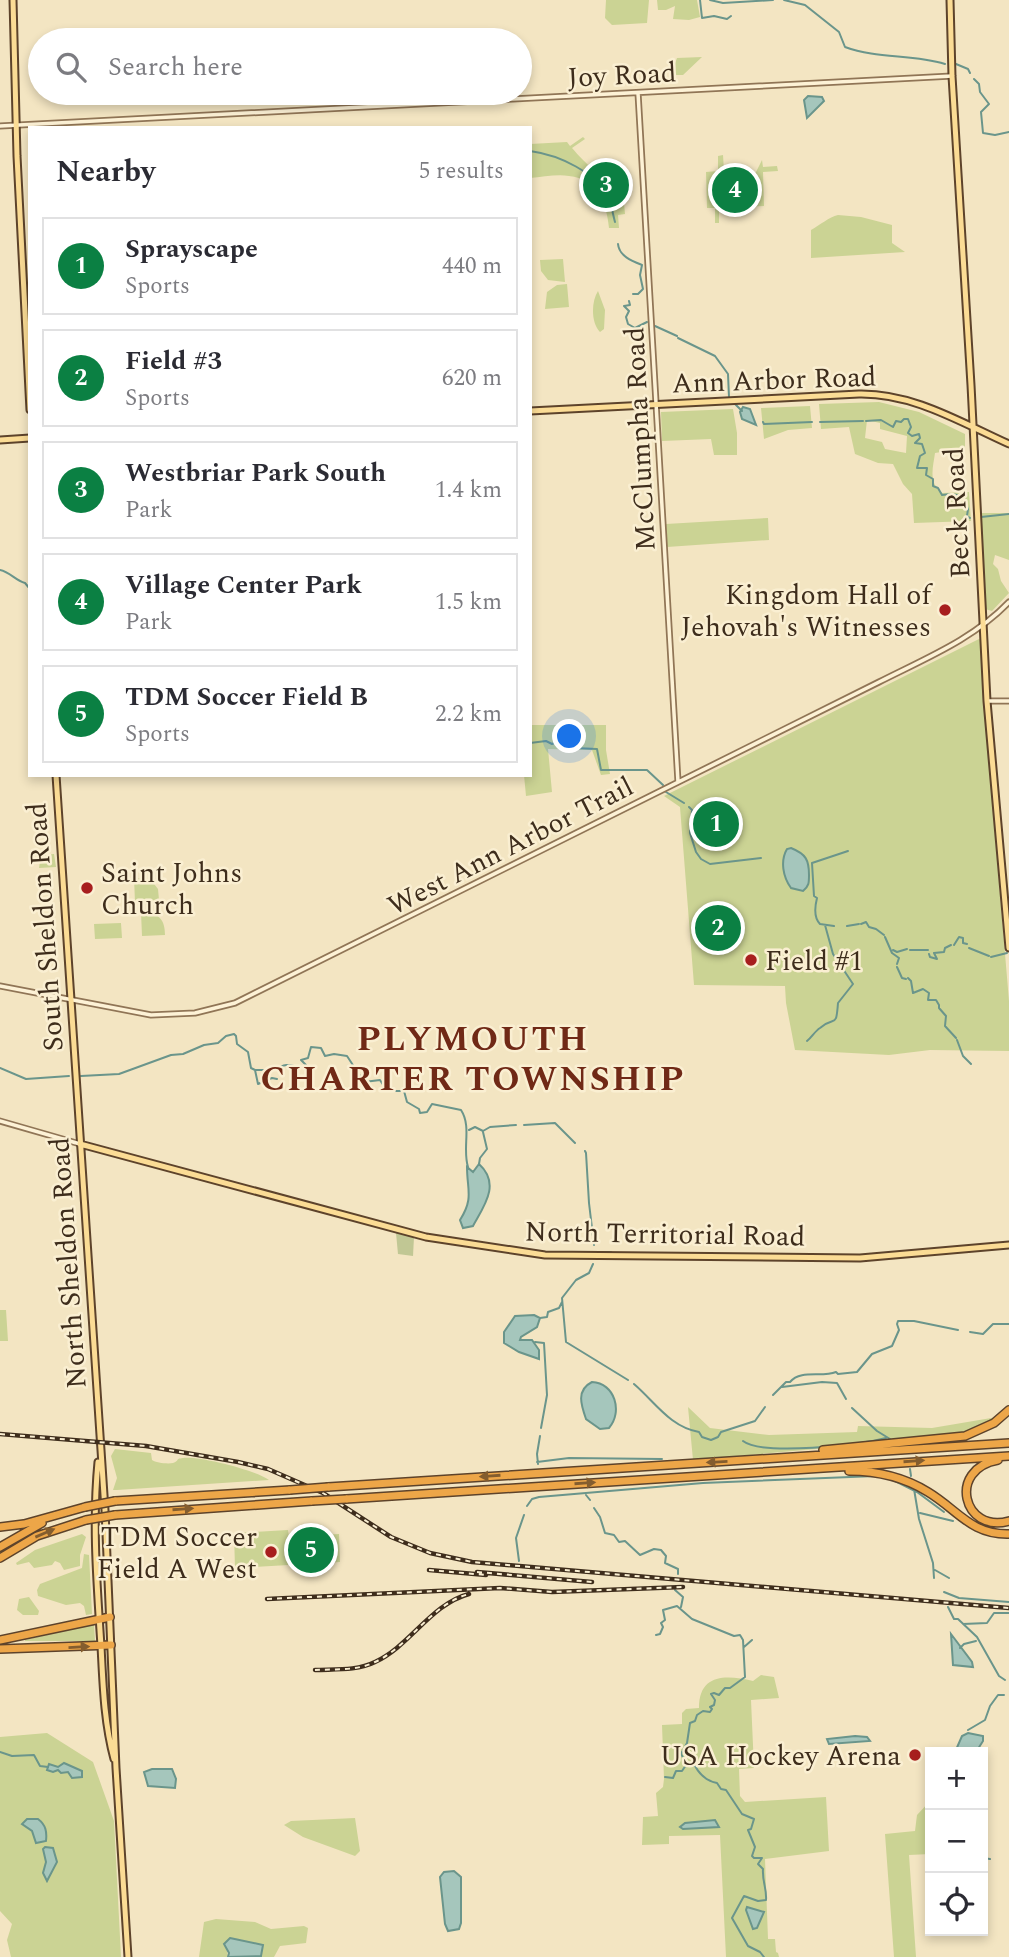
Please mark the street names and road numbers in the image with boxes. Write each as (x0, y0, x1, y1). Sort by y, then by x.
street label: Joy Road (567, 51, 678, 100)
street label: McClumpha Road (613, 326, 668, 552)
street label: Ann Arbor Road (671, 355, 877, 406)
street label: Beck Road (933, 446, 982, 580)
street label: West Ann Arbor Trail (380, 766, 641, 927)
street label: South Sheldon Road (15, 801, 76, 1053)
street label: North Sheldon Road (38, 1136, 99, 1390)
street label: North Territorial Road (524, 1211, 806, 1258)

